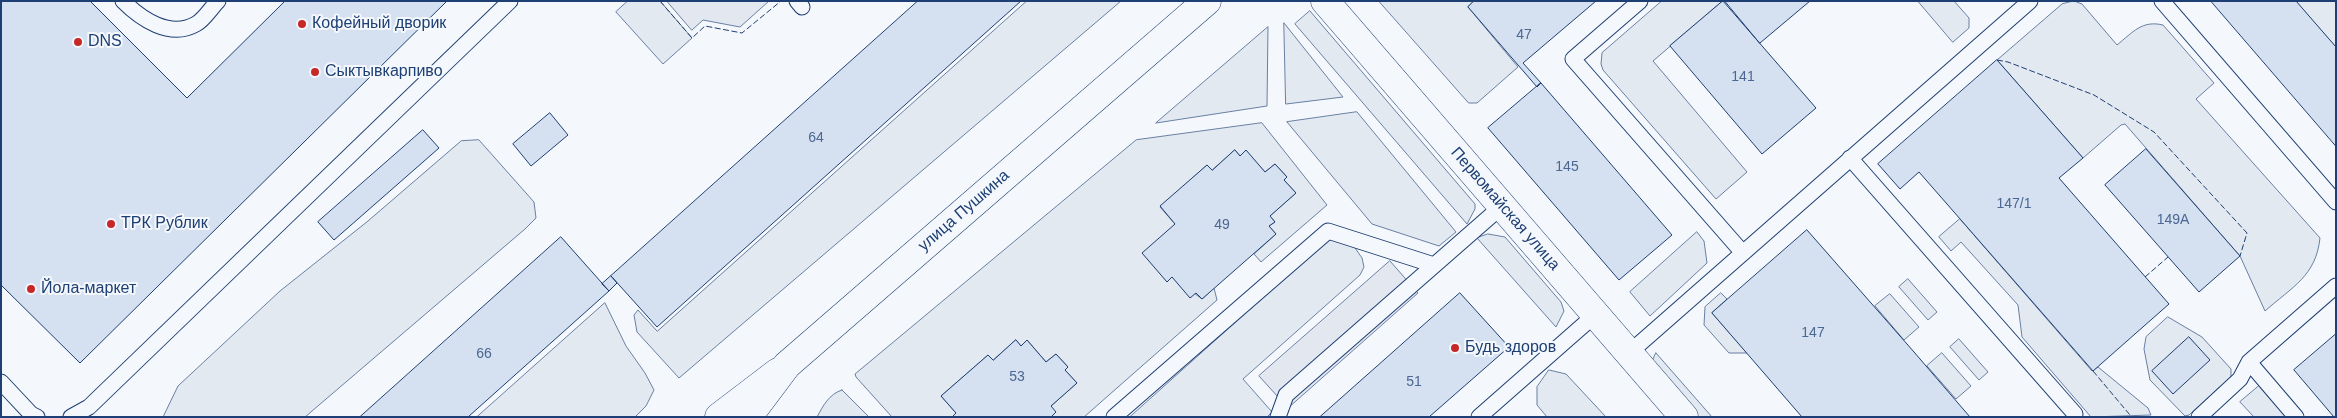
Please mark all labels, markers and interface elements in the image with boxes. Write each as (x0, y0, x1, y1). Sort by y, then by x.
place label: Кофейный дворик (312, 14, 446, 34)
marker: Кофейный дворик (296, 18, 308, 30)
house number: 47 (1516, 27, 1532, 43)
place label: DNS (88, 32, 122, 52)
marker: DNS (72, 36, 84, 48)
place label: Сыктывкарпиво (325, 62, 443, 82)
marker: Сыктывкарпиво (309, 66, 321, 78)
house number: 141 (1731, 69, 1755, 85)
house number: 64 (808, 130, 824, 146)
street label: Первомайская улица (1446, 144, 1564, 274)
house number: 145 (1555, 159, 1579, 175)
street label: улица Пушкина (915, 166, 1013, 256)
house number: 147/1 (1996, 196, 2032, 212)
house number: 149А (2157, 212, 2189, 228)
place label: ТРК Рублик (121, 214, 208, 234)
house number: 49 (1214, 217, 1230, 233)
marker: ТРК Рублик (105, 218, 117, 230)
place label: Йола-маркет (41, 279, 136, 299)
marker: Йола-маркет (25, 283, 37, 295)
house number: 147 (1801, 325, 1825, 341)
place label: Будь здоров (1465, 338, 1556, 358)
marker: Будь здоров (1449, 342, 1461, 354)
house number: 66 (476, 346, 492, 362)
house number: 53 (1009, 369, 1025, 385)
house number: 51 (1406, 374, 1422, 390)

